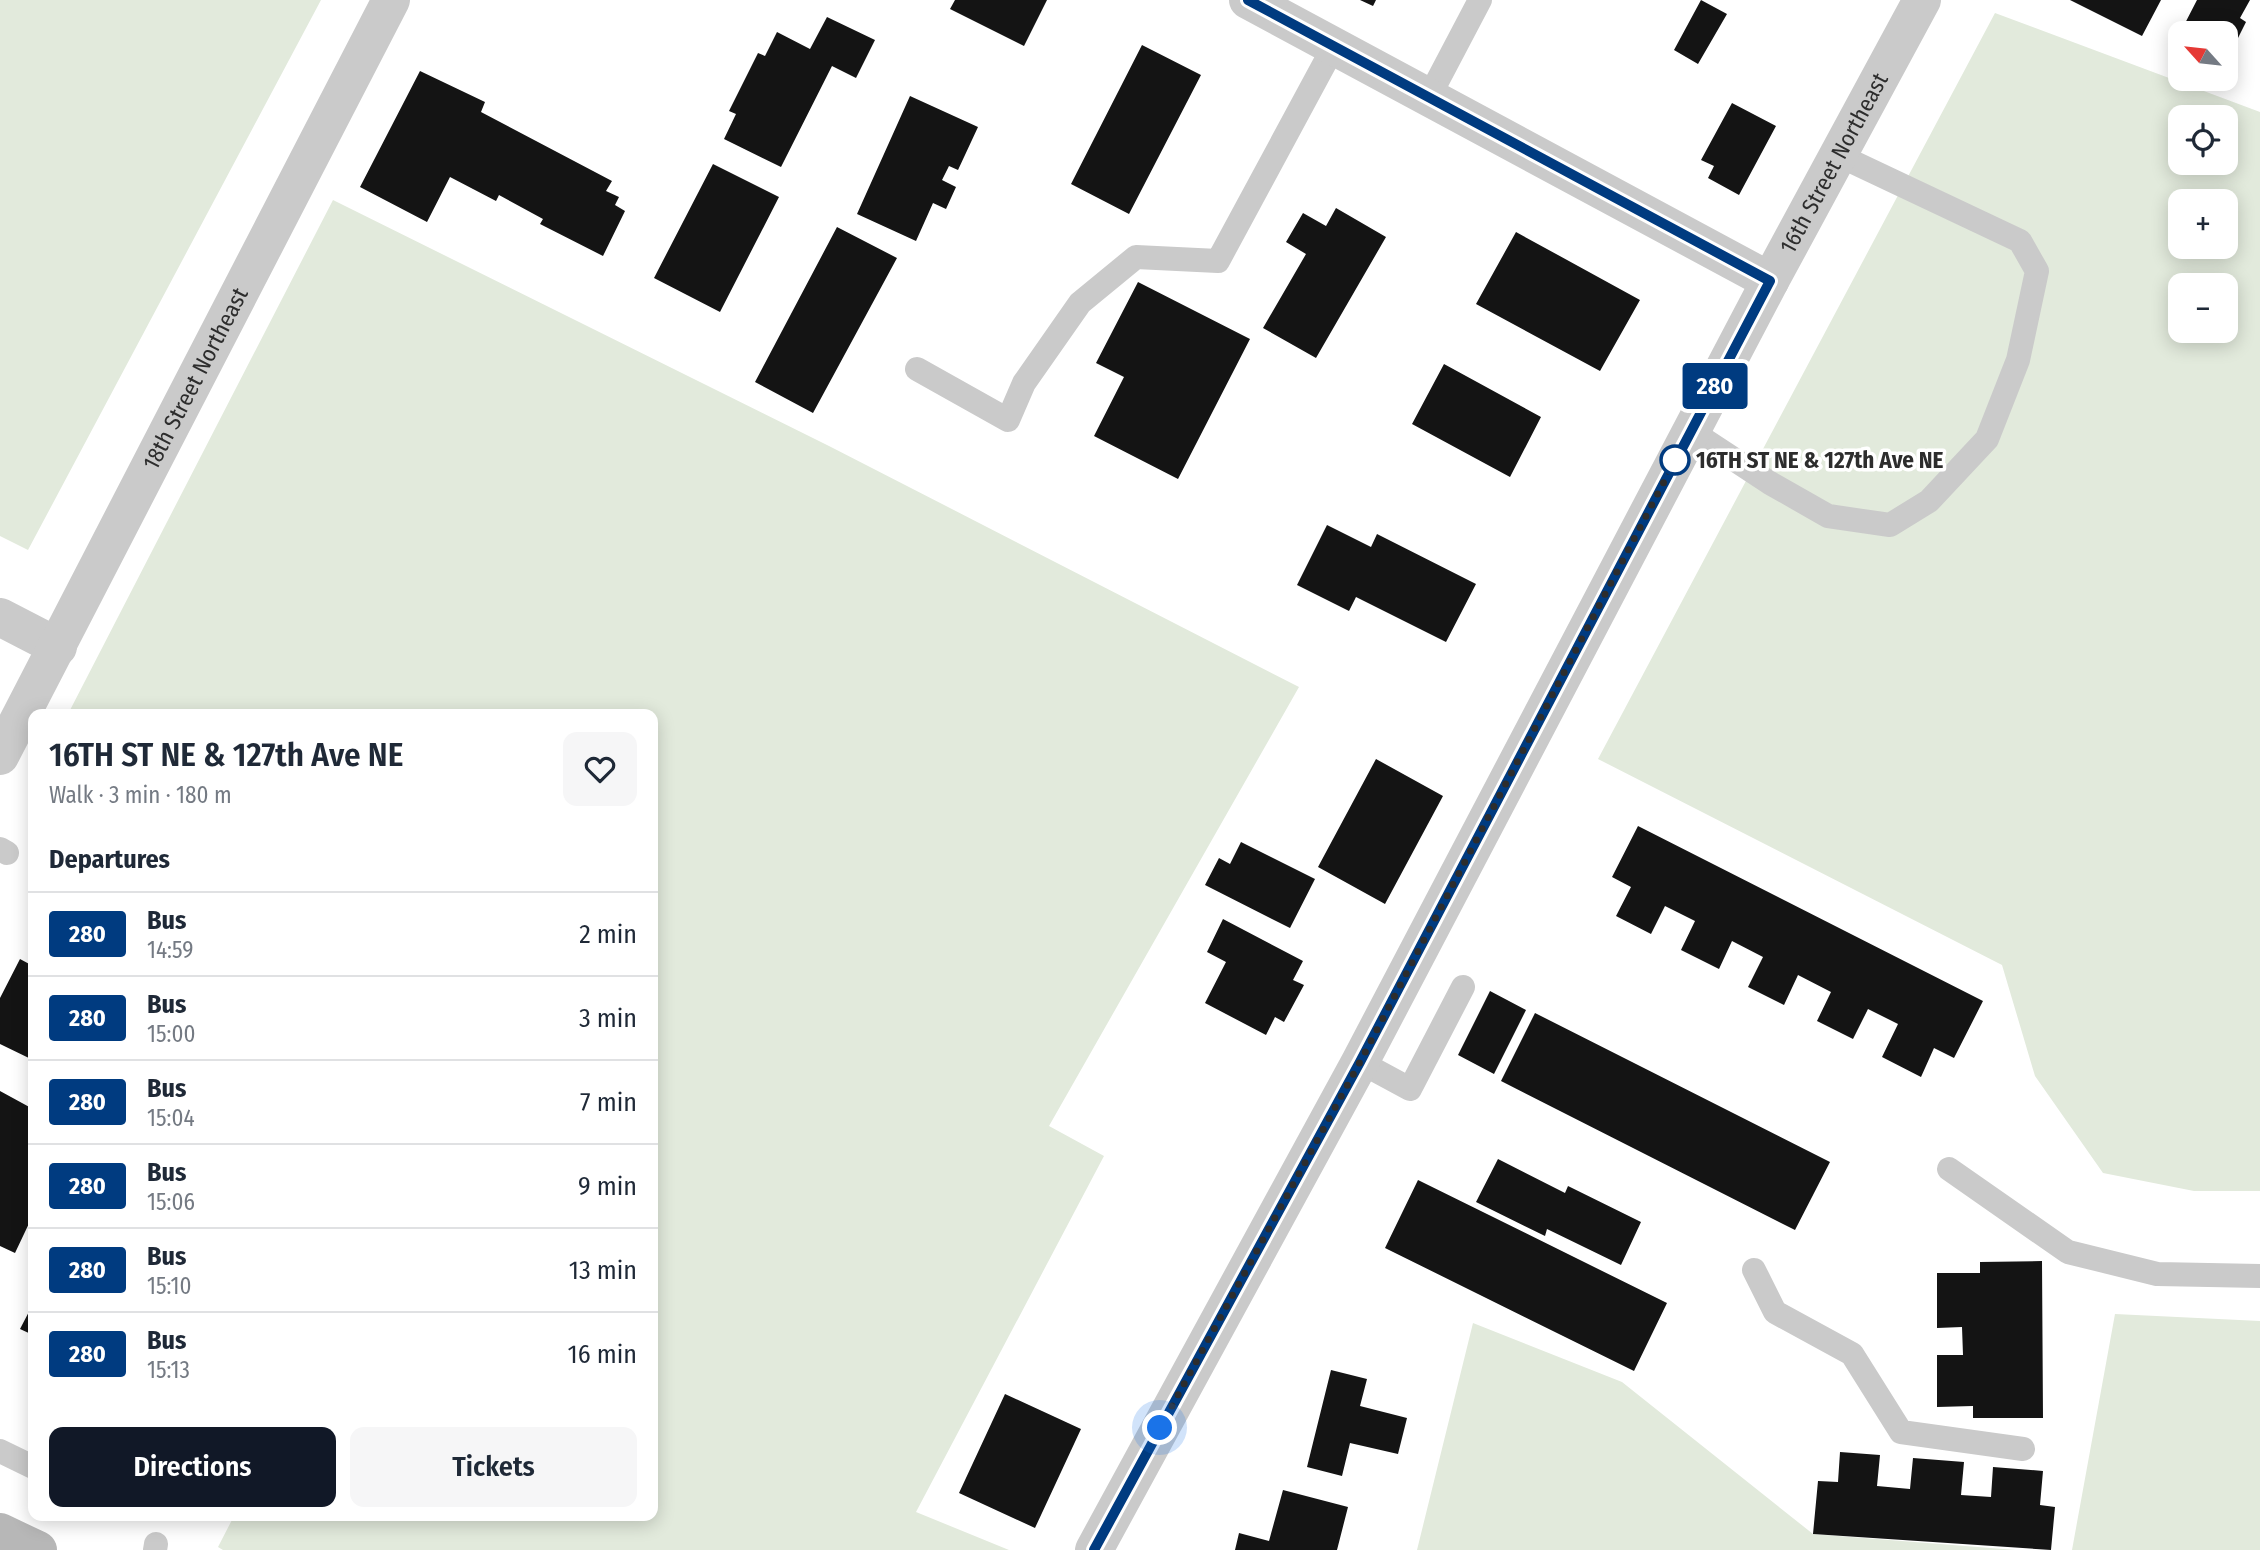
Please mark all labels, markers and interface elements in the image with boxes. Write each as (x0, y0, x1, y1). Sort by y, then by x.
north arrow (2168, 21, 2238, 91)
map controls (2168, 21, 2238, 343)
street label: 16th Street Northeast (1774, 68, 1894, 258)
button: locate (2168, 105, 2238, 175)
button: + (2168, 189, 2238, 259)
button: − (2168, 273, 2238, 343)
street label: 18th Street Northeast (137, 282, 254, 474)
line badge: 280 (1675, 363, 1755, 409)
text: 280 (1697, 372, 1733, 400)
marker: 16TH ST NE & 127th Ave NE (1660, 445, 1690, 475)
place label: 16TH ST NE & 127th Ave NE (1696, 446, 1944, 474)
button: heart (563, 732, 637, 806)
text: 16TH ST NE & 127th Ave NE (49, 735, 403, 775)
text: Walk · 3 min · 180 m (49, 781, 232, 809)
text: Departures (49, 844, 170, 875)
text: Bus (147, 905, 186, 936)
text: 2 min (579, 919, 637, 950)
text: 280 (69, 920, 106, 948)
text: 14:59 (147, 936, 193, 964)
text: Bus (147, 989, 186, 1020)
text: 3 min (579, 1003, 637, 1034)
text: 280 (69, 1004, 106, 1032)
text: 15:00 (147, 1020, 195, 1048)
text: Bus (147, 1073, 186, 1104)
text: 7 min (580, 1087, 637, 1118)
text: 280 (69, 1088, 106, 1116)
text: 15:04 (147, 1104, 195, 1132)
text: Bus (147, 1157, 186, 1188)
text: 9 min (578, 1171, 637, 1202)
text: 280 (69, 1172, 106, 1200)
text: 15:06 (147, 1188, 195, 1216)
text: Bus (147, 1241, 186, 1272)
text: 13 min (569, 1255, 637, 1286)
text: 280 (69, 1256, 106, 1284)
text: 15:10 (147, 1272, 191, 1300)
text: Bus (147, 1325, 186, 1356)
text: 16 min (568, 1339, 637, 1370)
text: 280 (69, 1340, 106, 1368)
text: 15:13 (147, 1356, 190, 1384)
your location (1142, 1410, 1177, 1445)
button: Directions (49, 1427, 336, 1507)
button: Tickets (350, 1427, 637, 1507)

